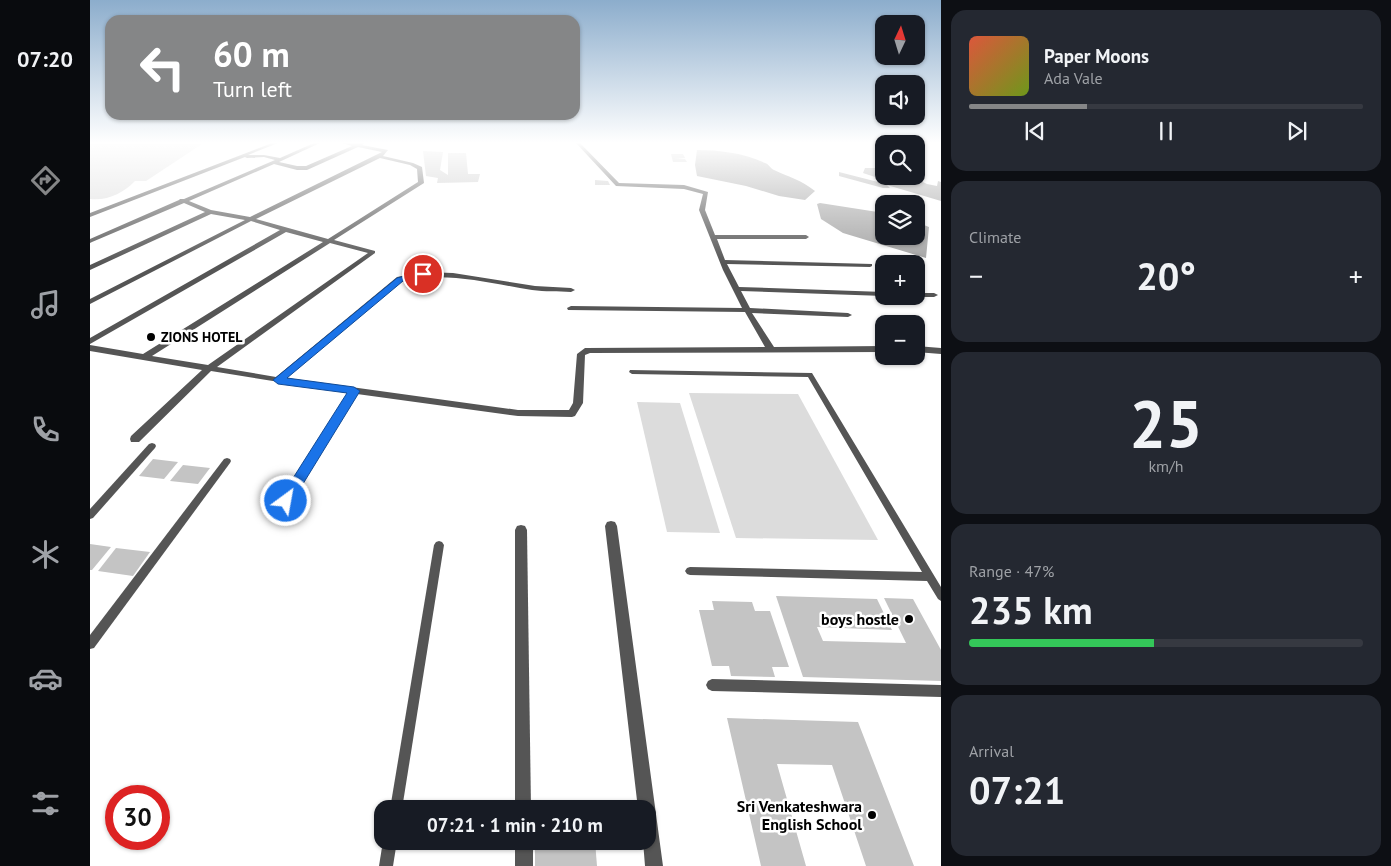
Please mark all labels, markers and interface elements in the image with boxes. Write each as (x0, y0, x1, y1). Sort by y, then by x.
north arrow (875, 15, 925, 65)
map controls (875, 15, 925, 365)
text: 60 m (213, 31, 290, 77)
icon: left (130, 35, 195, 100)
text: Paper Moons (1044, 44, 1149, 68)
text: 07:20 (17, 45, 73, 73)
text: Ada Vale (1044, 68, 1103, 88)
text: Turn left (213, 75, 292, 103)
button: sound (875, 75, 925, 125)
icon: previous (1021, 117, 1049, 145)
icon: pause (1152, 117, 1180, 145)
icon: next (1283, 117, 1311, 145)
button: search (875, 135, 925, 185)
icon: directions (28, 163, 63, 198)
button: layers (875, 195, 925, 245)
text: Climate (969, 227, 1021, 247)
text: 20° (1136, 251, 1196, 300)
pin (402, 253, 444, 295)
button: + (875, 255, 925, 305)
text: − (969, 257, 983, 294)
text: + (1349, 257, 1363, 294)
icon: arrive (409, 260, 437, 288)
icon: music (28, 287, 63, 322)
button: − (875, 315, 925, 365)
place label: ZIONS HOTEL (161, 328, 243, 346)
marker: ZIONS HOTEL (145, 331, 157, 343)
text: 25 (1129, 381, 1203, 465)
icon: phone (28, 412, 63, 447)
text: km/h (1148, 456, 1184, 476)
position arrow (259, 474, 311, 526)
icon: climate (28, 537, 63, 572)
text: Range · 47% (969, 561, 1054, 581)
text: 235 km (969, 585, 1093, 634)
place label: boys hostle (821, 609, 899, 629)
marker: boys hostle (903, 613, 915, 625)
icon: car (28, 661, 63, 696)
text: Arrival (969, 741, 1014, 761)
text: 07:21 (969, 765, 1065, 814)
speed limit sign: 30 (105, 785, 170, 850)
icon: filters (28, 786, 63, 821)
place label: Sri Venkateshwara English School (737, 796, 862, 834)
marker: Sri Venkateshwara English School (866, 809, 878, 821)
text: 07:21 · 1 min · 210 m (427, 813, 603, 837)

